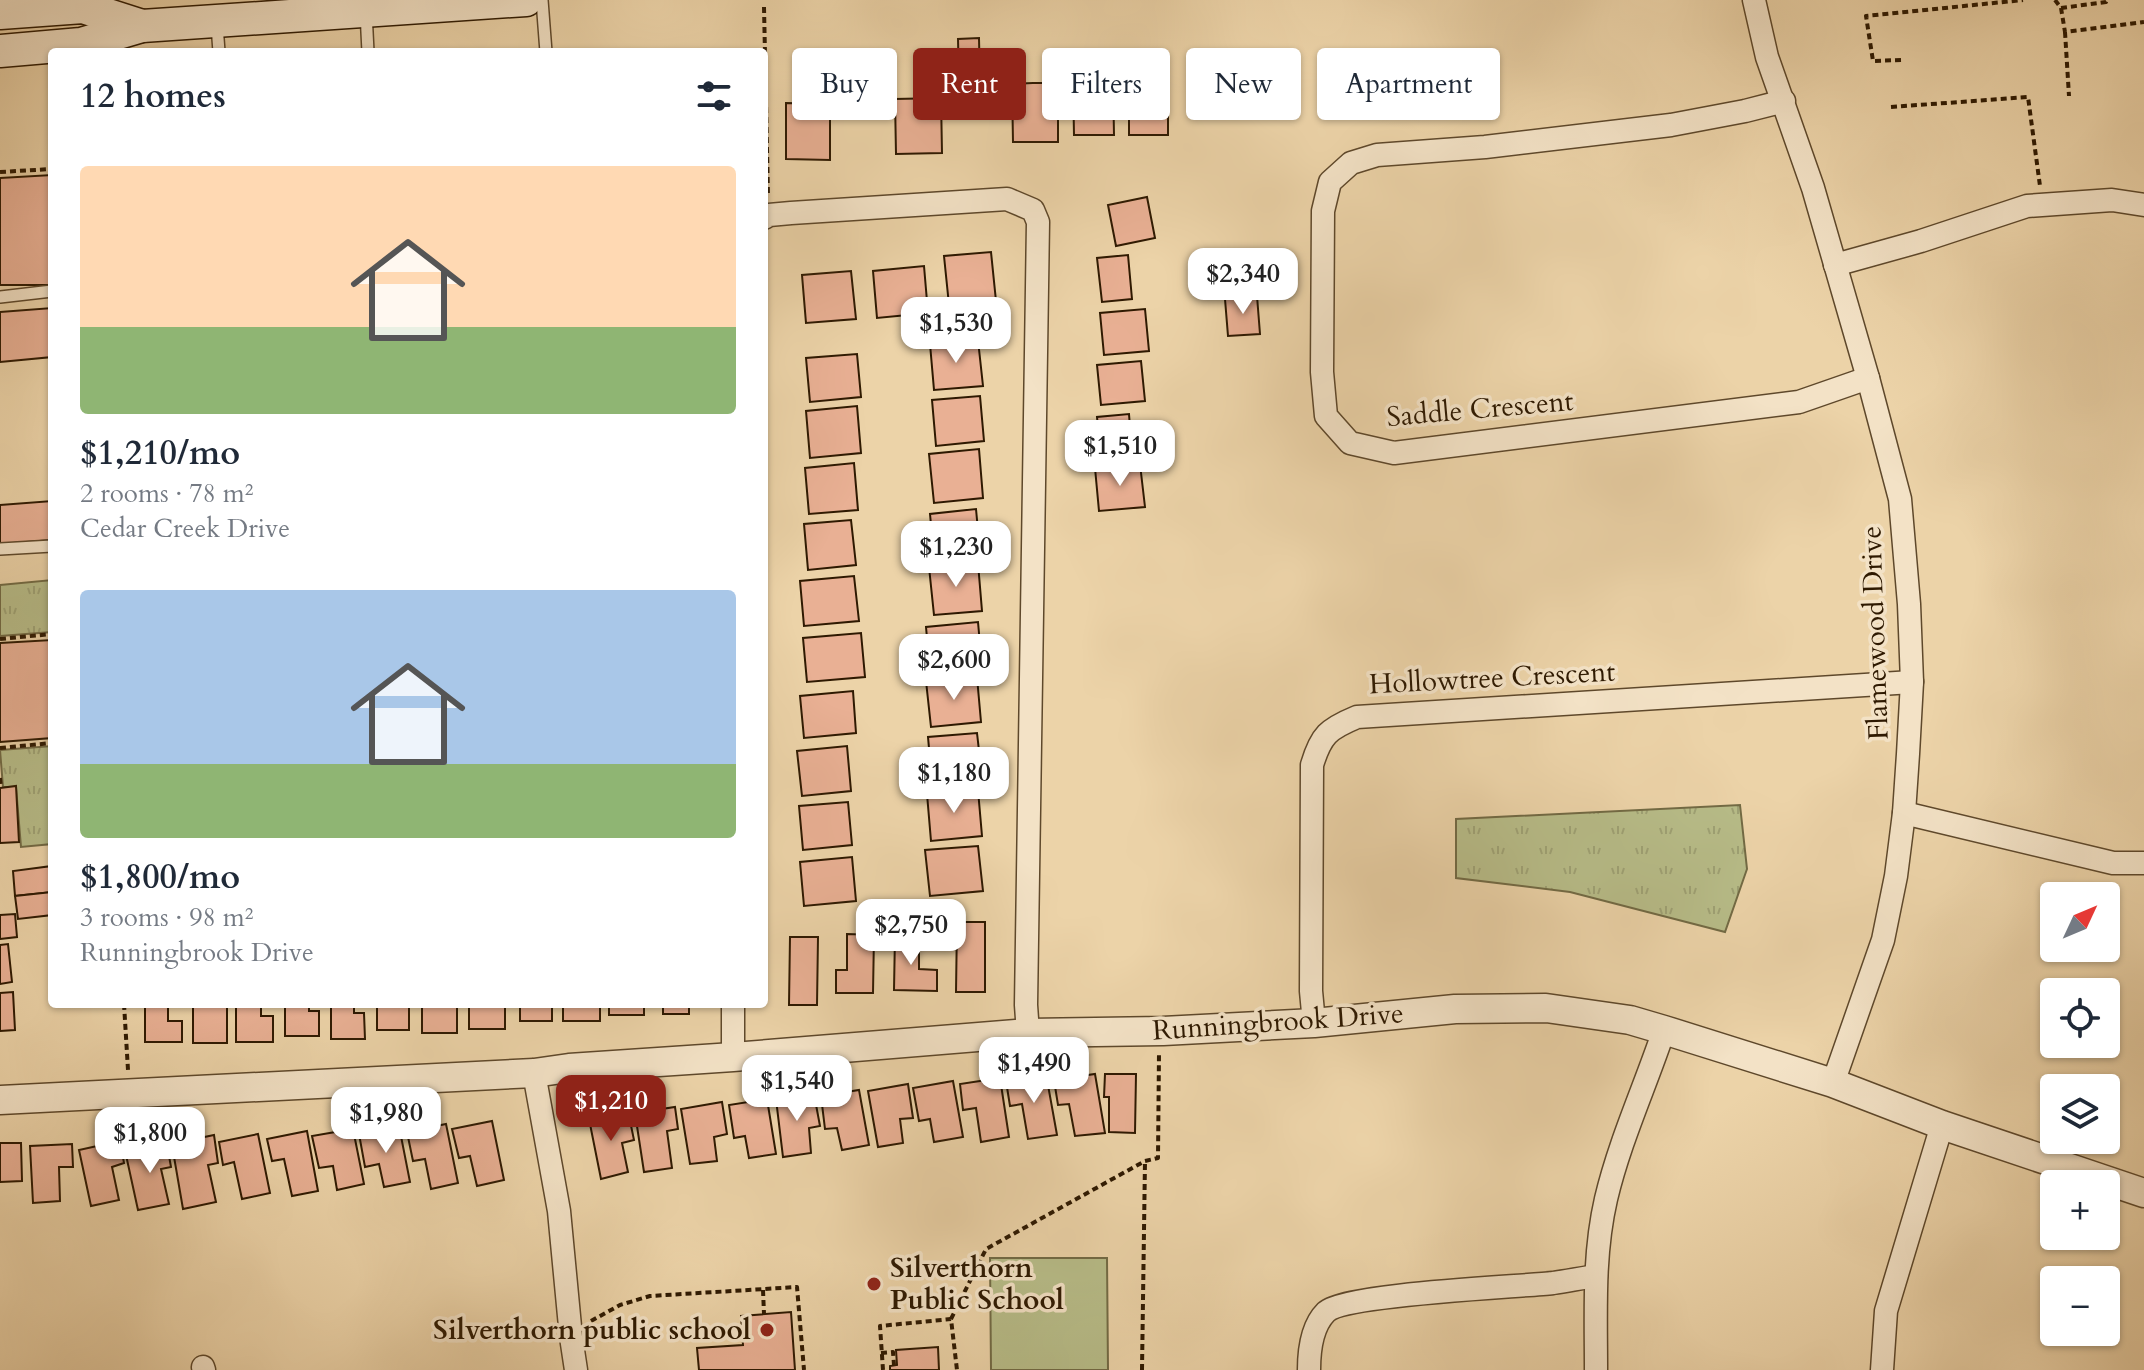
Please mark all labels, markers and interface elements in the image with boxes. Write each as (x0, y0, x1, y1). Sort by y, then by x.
chip: Buy (792, 48, 897, 120)
chip: Rent (913, 48, 1026, 120)
chip: Filters (1042, 48, 1170, 120)
chip: New (1186, 48, 1301, 120)
chip: Apartment (1317, 48, 1500, 120)
text: 12 homes (80, 73, 226, 119)
icon: filters (692, 74, 736, 118)
icon: home (336, 218, 480, 362)
pin: $2,340 (1178, 248, 1308, 316)
text: $2,340 (1206, 256, 1280, 291)
pin: $1,530 (891, 297, 1021, 365)
text: $1,530 (919, 305, 993, 340)
street label: Saddle Crescent (1385, 382, 1575, 436)
pin: $1,510 (1055, 420, 1185, 488)
text: $1,510 (1083, 428, 1157, 463)
text: $1,210/mo (80, 430, 240, 476)
text: 2 rooms · 78 m² (80, 476, 253, 511)
text: Cedar Creek Drive (80, 511, 290, 546)
pin: $1,230 (891, 521, 1021, 589)
street label: Flamewood Drive (1852, 525, 1898, 741)
text: $1,230 (919, 529, 993, 564)
pin: $2,600 (889, 634, 1019, 702)
icon: home (336, 642, 480, 786)
text: $2,600 (917, 642, 991, 677)
street label: Hollowtree Crescent (1368, 653, 1616, 703)
pin: $1,180 (889, 747, 1019, 815)
text: $1,180 (917, 755, 991, 790)
text: $1,800/mo (80, 854, 240, 900)
north arrow (2040, 882, 2120, 962)
map controls (2040, 882, 2120, 1346)
pin: $2,750 (846, 899, 976, 967)
text: 3 rooms · 98 m² (80, 900, 253, 935)
text: $2,750 (874, 907, 948, 942)
text: Runningbrook Drive (80, 935, 314, 970)
button: locate (2040, 978, 2120, 1058)
street label: Runningbrook Drive (1151, 994, 1405, 1050)
pin: $1,490 (969, 1037, 1099, 1105)
text: $1,490 (997, 1045, 1071, 1080)
pin: $1,540 (732, 1055, 862, 1123)
text: $1,540 (760, 1063, 834, 1098)
button: layers (2040, 1074, 2120, 1154)
pin: $1,210 (546, 1075, 676, 1143)
text: $1,210 (574, 1083, 648, 1118)
pin: $1,980 (321, 1087, 451, 1155)
text: $1,980 (349, 1095, 423, 1130)
pin: $1,800 (85, 1107, 215, 1175)
text: $1,800 (113, 1115, 187, 1150)
button: + (2040, 1170, 2120, 1250)
place label: Silverthorn Public School (890, 1249, 1064, 1319)
button: − (2040, 1266, 2120, 1346)
marker: Silverthorn Public School (865, 1275, 883, 1293)
place label: Silverthorn public school (433, 1311, 751, 1349)
marker: Silverthorn public school (758, 1321, 776, 1339)

